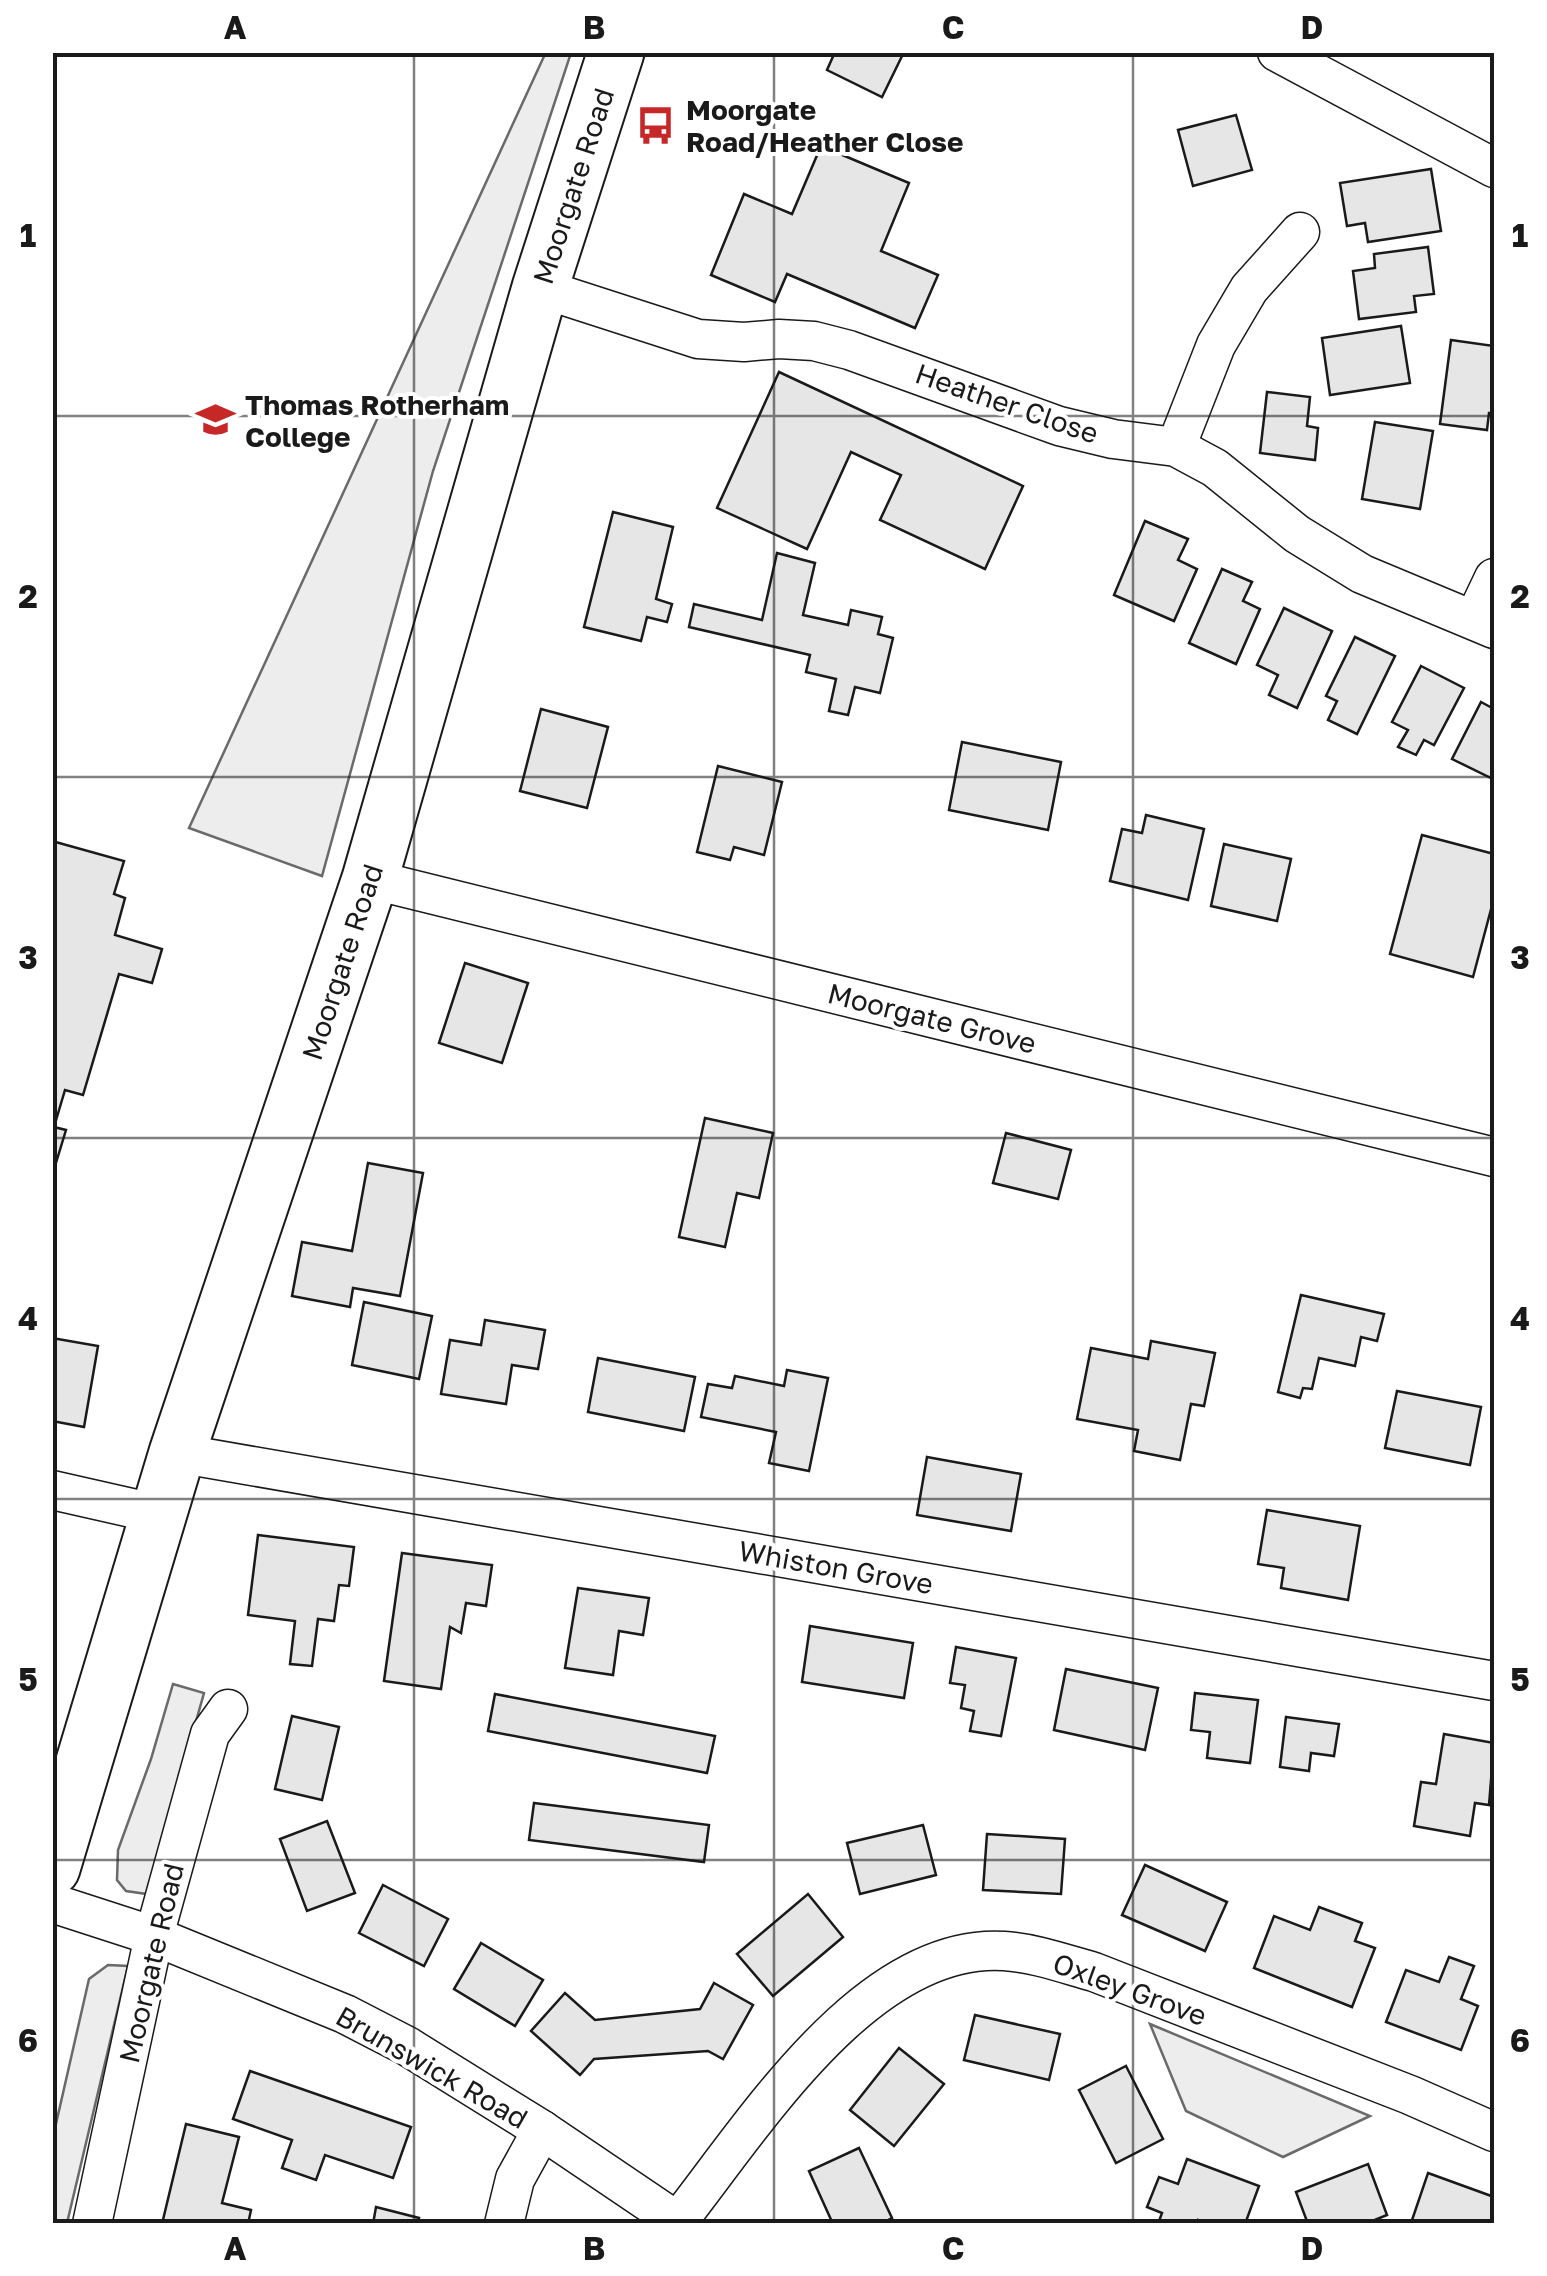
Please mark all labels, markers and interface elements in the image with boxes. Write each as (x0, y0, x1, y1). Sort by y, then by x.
text: A (224, 8, 247, 46)
text: B (583, 8, 605, 46)
text: C (942, 8, 964, 46)
text: D (1301, 8, 1323, 46)
street label: Moorgate Road (526, 84, 620, 288)
place label: Moorgate Road/Heather Close (686, 93, 963, 158)
bus stop icon: Moorgate Road/Heather Close (635, 104, 677, 146)
text: 1 (20, 216, 36, 254)
text: 1 (1512, 216, 1528, 254)
street label: Heather Close (911, 356, 1103, 450)
place label: Thomas Rotherham College (245, 388, 509, 453)
school or university icon: Thomas Rotherham College (194, 399, 236, 441)
text: 2 (18, 577, 38, 615)
text: 2 (1510, 577, 1530, 615)
street label: Moorgate Road (295, 860, 389, 1064)
text: 3 (18, 938, 38, 976)
text: 3 (1510, 938, 1530, 976)
street label: Moorgate Grove (824, 976, 1040, 1060)
text: 4 (18, 1299, 38, 1337)
text: 4 (1510, 1299, 1530, 1337)
street label: Whiston Grove (736, 1534, 936, 1600)
text: 5 (18, 1660, 38, 1698)
text: 5 (1510, 1660, 1530, 1698)
street label: Moorgate Road (112, 1860, 190, 2066)
street label: Oxley Grove (1049, 1946, 1211, 2032)
street label: Brunswick Road (330, 1999, 534, 2135)
text: 6 (18, 2021, 38, 2059)
text: 6 (1510, 2021, 1530, 2059)
text: A (224, 2229, 247, 2267)
text: B (583, 2229, 605, 2267)
text: C (942, 2229, 964, 2267)
text: D (1301, 2229, 1323, 2267)

